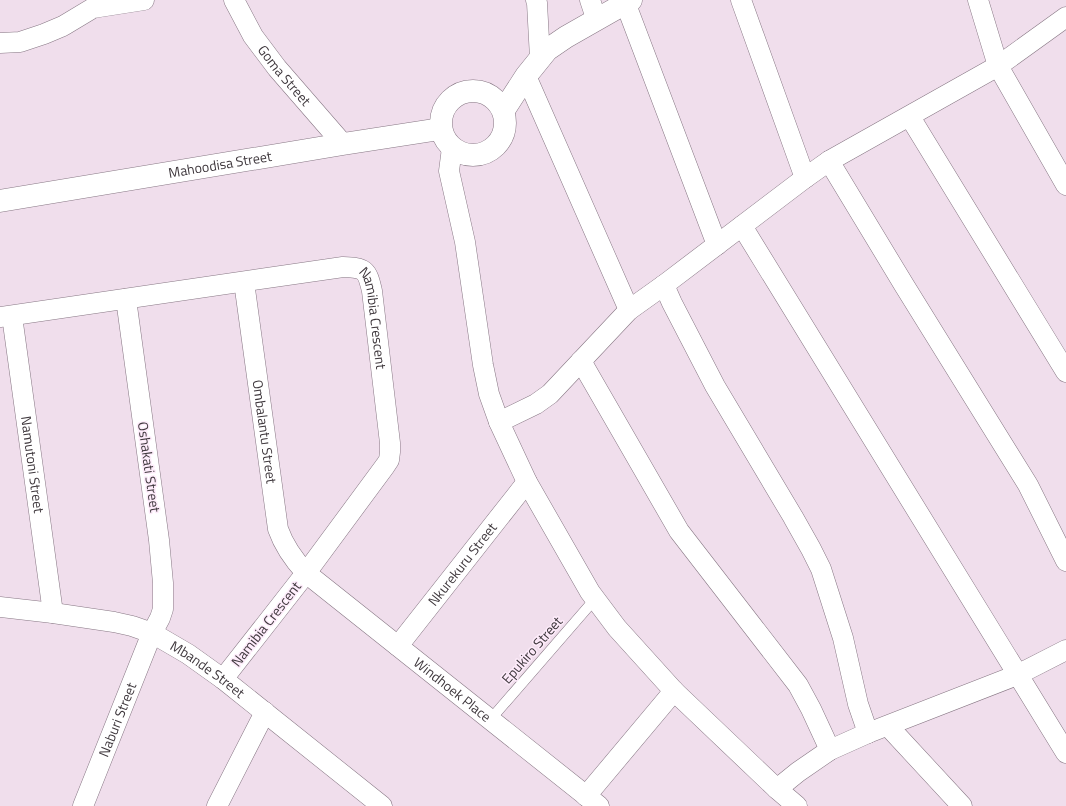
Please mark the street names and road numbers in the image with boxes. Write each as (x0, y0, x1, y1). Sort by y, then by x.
street label: Goma Street (253, 40, 316, 110)
street label: Mahoodisa Street (167, 145, 273, 183)
street label: Namibia Crescent (355, 262, 392, 370)
street label: Ombalantu Street (248, 378, 283, 485)
street label: Namutoni Street (16, 415, 50, 514)
street label: Oshakati Street (133, 420, 166, 514)
street label: Nkurekuru Street (422, 518, 501, 610)
street label: Namibia Crescent (226, 577, 306, 671)
street label: Epukiro Street (496, 611, 567, 688)
street label: Mbande Street (167, 635, 250, 703)
street label: Windhoek Place (409, 652, 496, 727)
street label: Naburi Street (93, 679, 141, 760)

